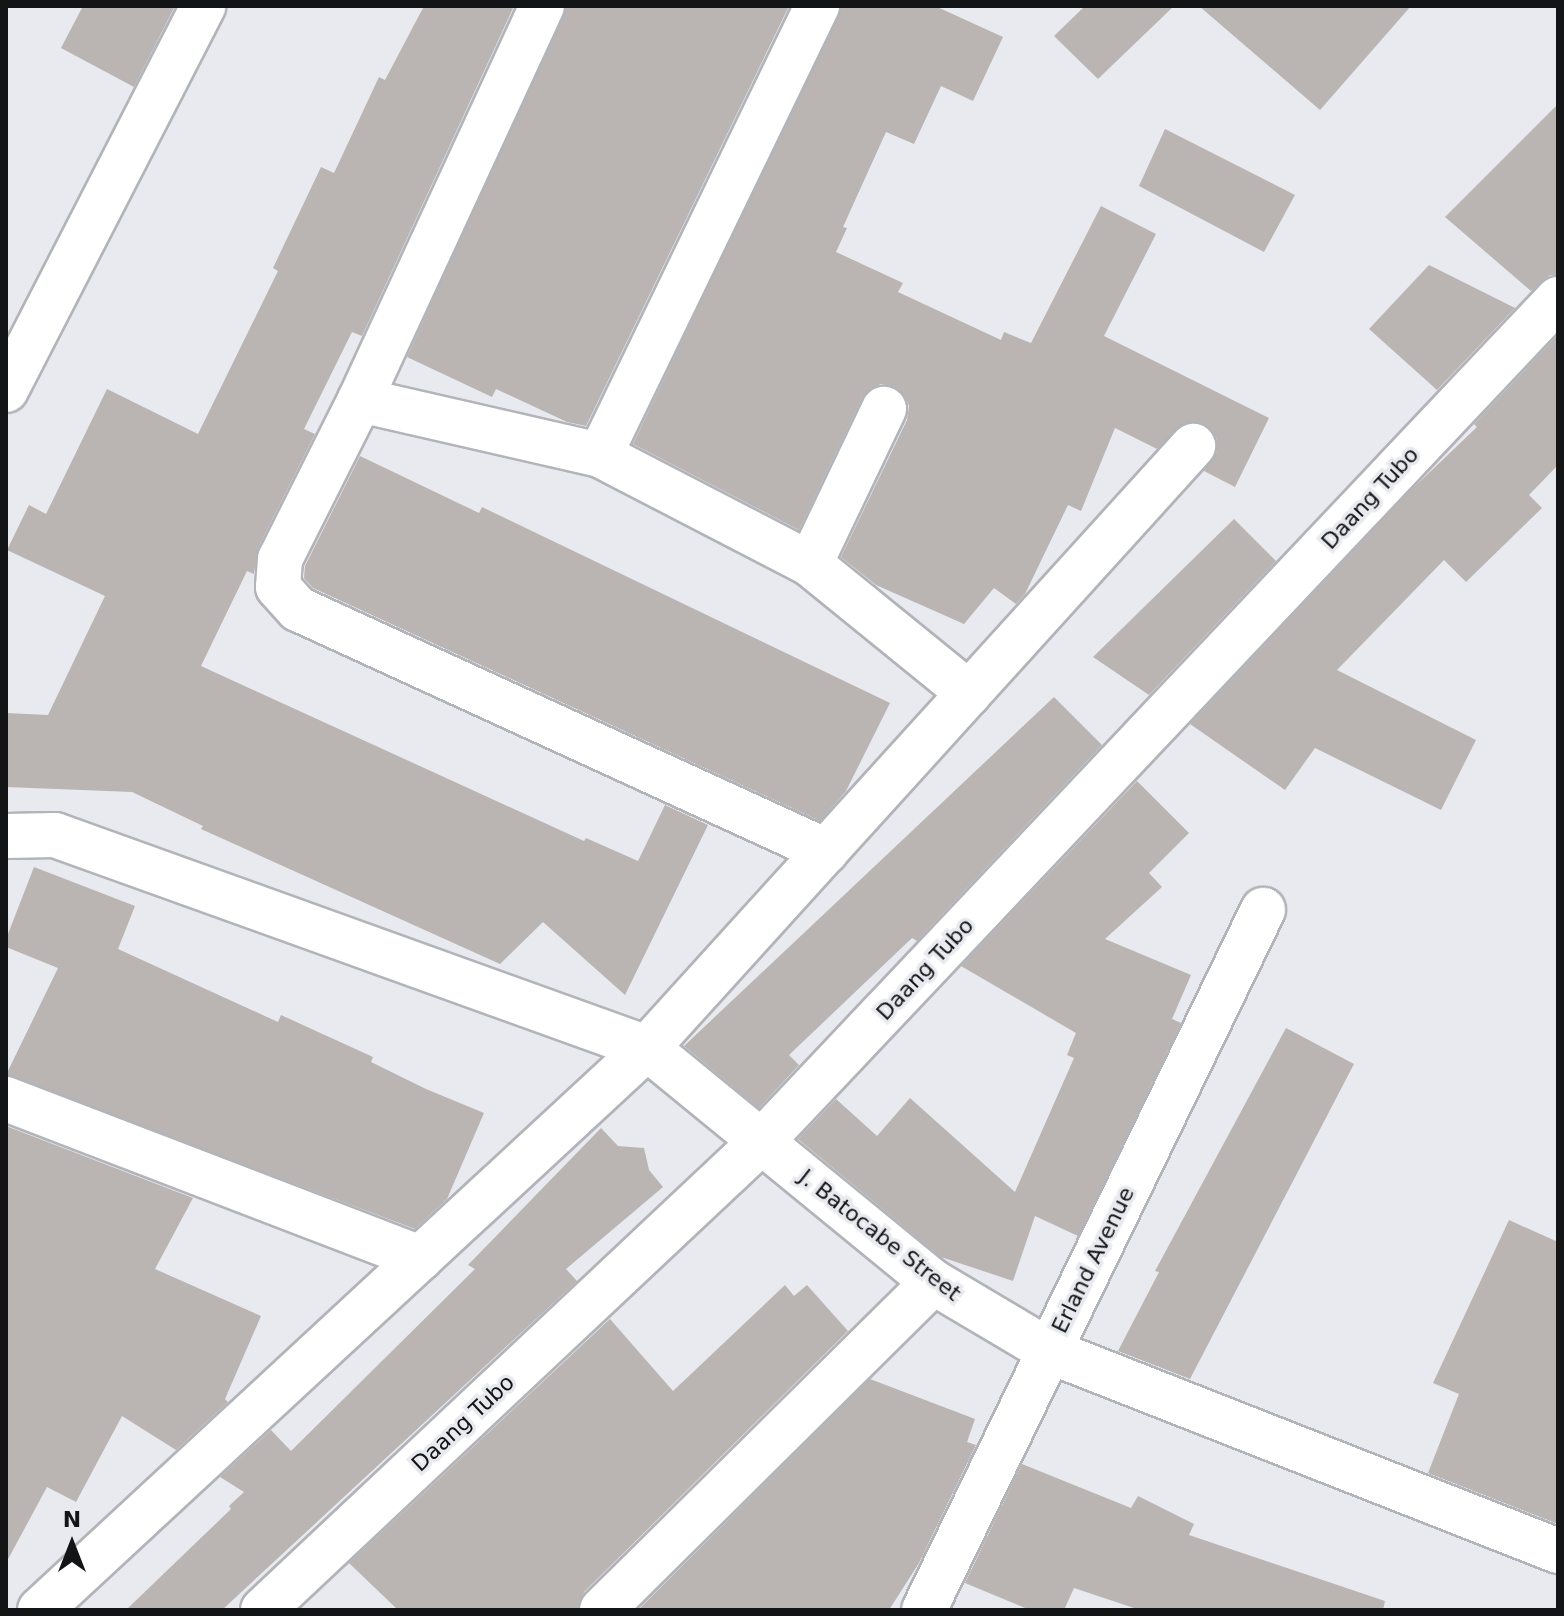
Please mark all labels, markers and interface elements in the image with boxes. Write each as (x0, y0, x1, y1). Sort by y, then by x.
street label: Daang Tubo (1316, 441, 1424, 555)
street label: Daang Tubo (871, 912, 979, 1026)
street label: J. Batocabe Street (794, 1164, 966, 1306)
street label: Erland Avenue (1046, 1183, 1140, 1337)
street label: Daang Tubo (406, 1369, 520, 1477)
north arrow (32, 1504, 112, 1584)
text: N (63, 1507, 81, 1532)

